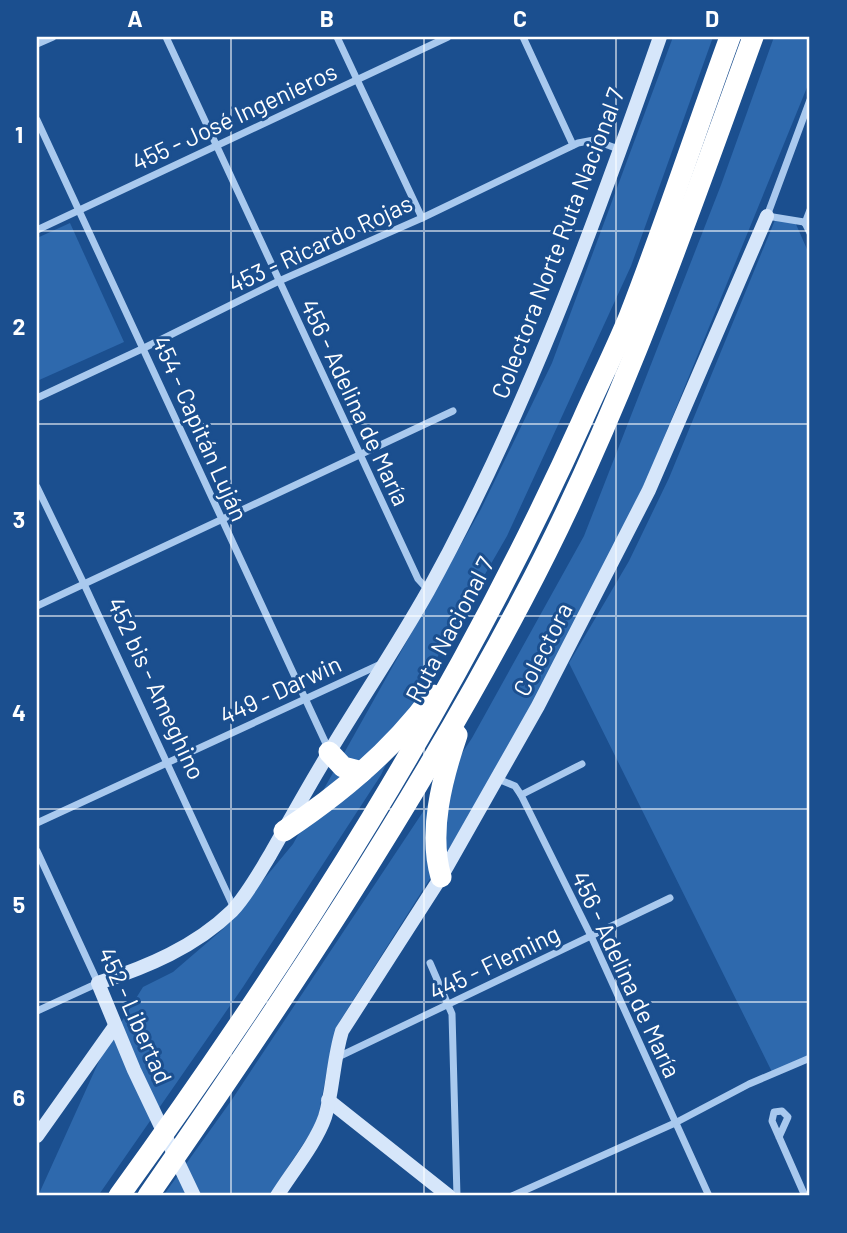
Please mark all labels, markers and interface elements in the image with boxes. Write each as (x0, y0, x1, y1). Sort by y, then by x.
text: A (127, 4, 143, 32)
text: B (320, 4, 334, 32)
text: C (513, 4, 527, 32)
text: D (705, 4, 719, 32)
street label: 455 - José Ingenieros (127, 56, 341, 176)
street label: Colectora Norte Ruta Nacional 7 (484, 84, 630, 402)
text: 1 (15, 120, 23, 148)
street label: 453 - Ricardo Rojas (223, 188, 417, 298)
street label: 456 - Adelina de María (295, 294, 417, 510)
text: 2 (13, 312, 25, 340)
street label: 454 - Capitán Luján (147, 331, 255, 525)
text: 3 (13, 505, 25, 533)
street label: Ruta Nacional 7 (399, 551, 499, 707)
street label: 452 bis - Ameghino (102, 592, 212, 784)
street label: Colectora (506, 597, 578, 701)
street label: 449 - Darwin (215, 648, 345, 730)
text: 4 (12, 698, 26, 726)
street label: 456 - Adelina de María (566, 866, 688, 1082)
text: 5 (13, 890, 25, 918)
street label: 445 - Fleming (424, 918, 564, 1006)
street label: 452 - Libertad (93, 942, 179, 1088)
text: 6 (13, 1083, 25, 1111)

